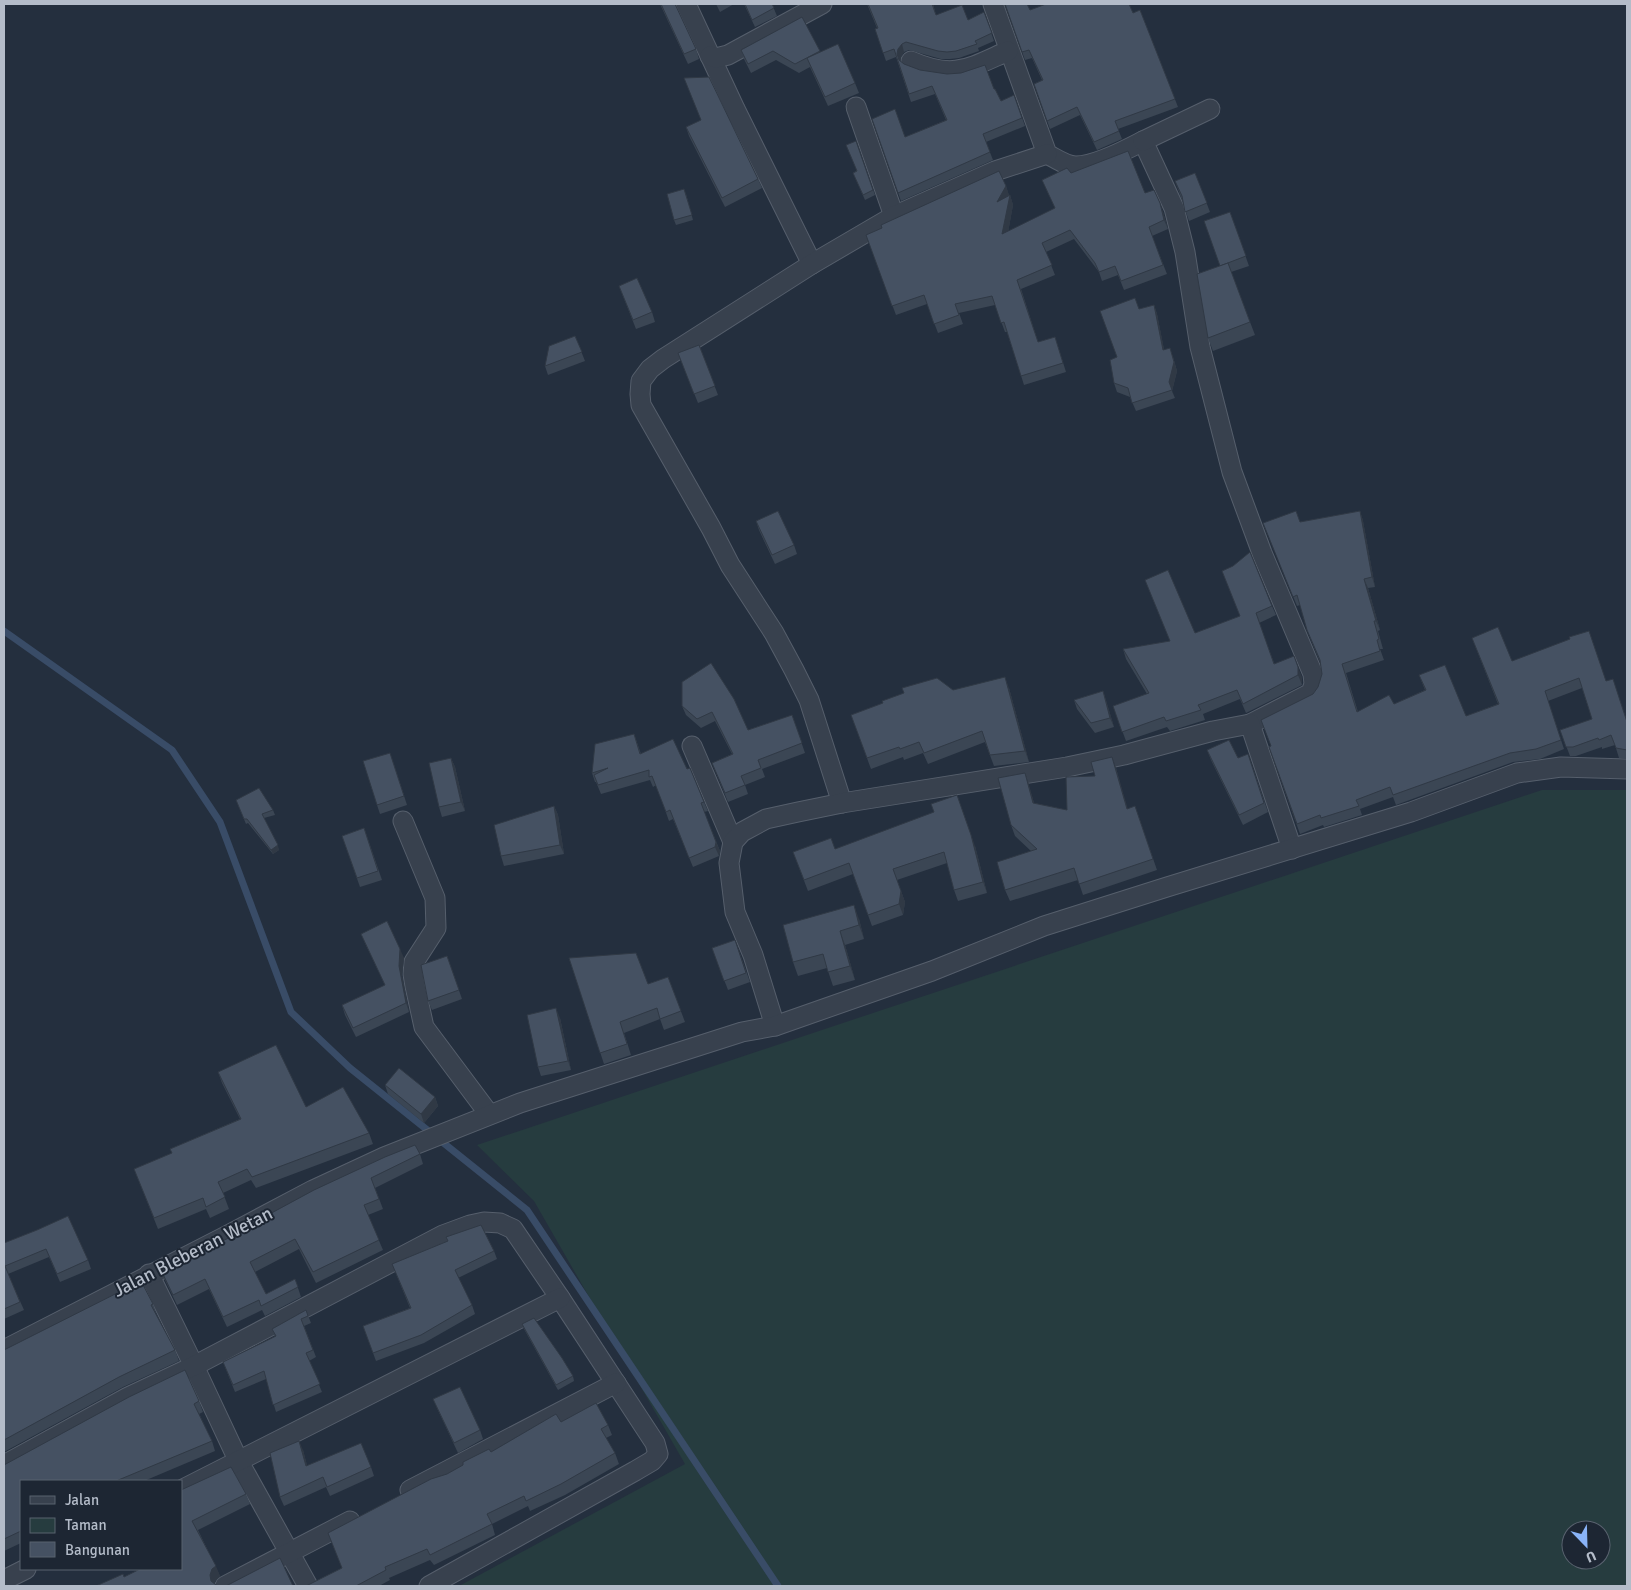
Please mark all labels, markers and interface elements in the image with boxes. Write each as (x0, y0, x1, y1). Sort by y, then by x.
street label: Jalan Bleberan Wetan (109, 1201, 277, 1303)
legend (20, 1480, 182, 1570)
text: Jalan (65, 1491, 99, 1509)
text: Taman (65, 1516, 107, 1534)
north arrow (1561, 1520, 1611, 1570)
text: Bangunan (65, 1541, 130, 1559)
text: U (1583, 1547, 1599, 1566)

